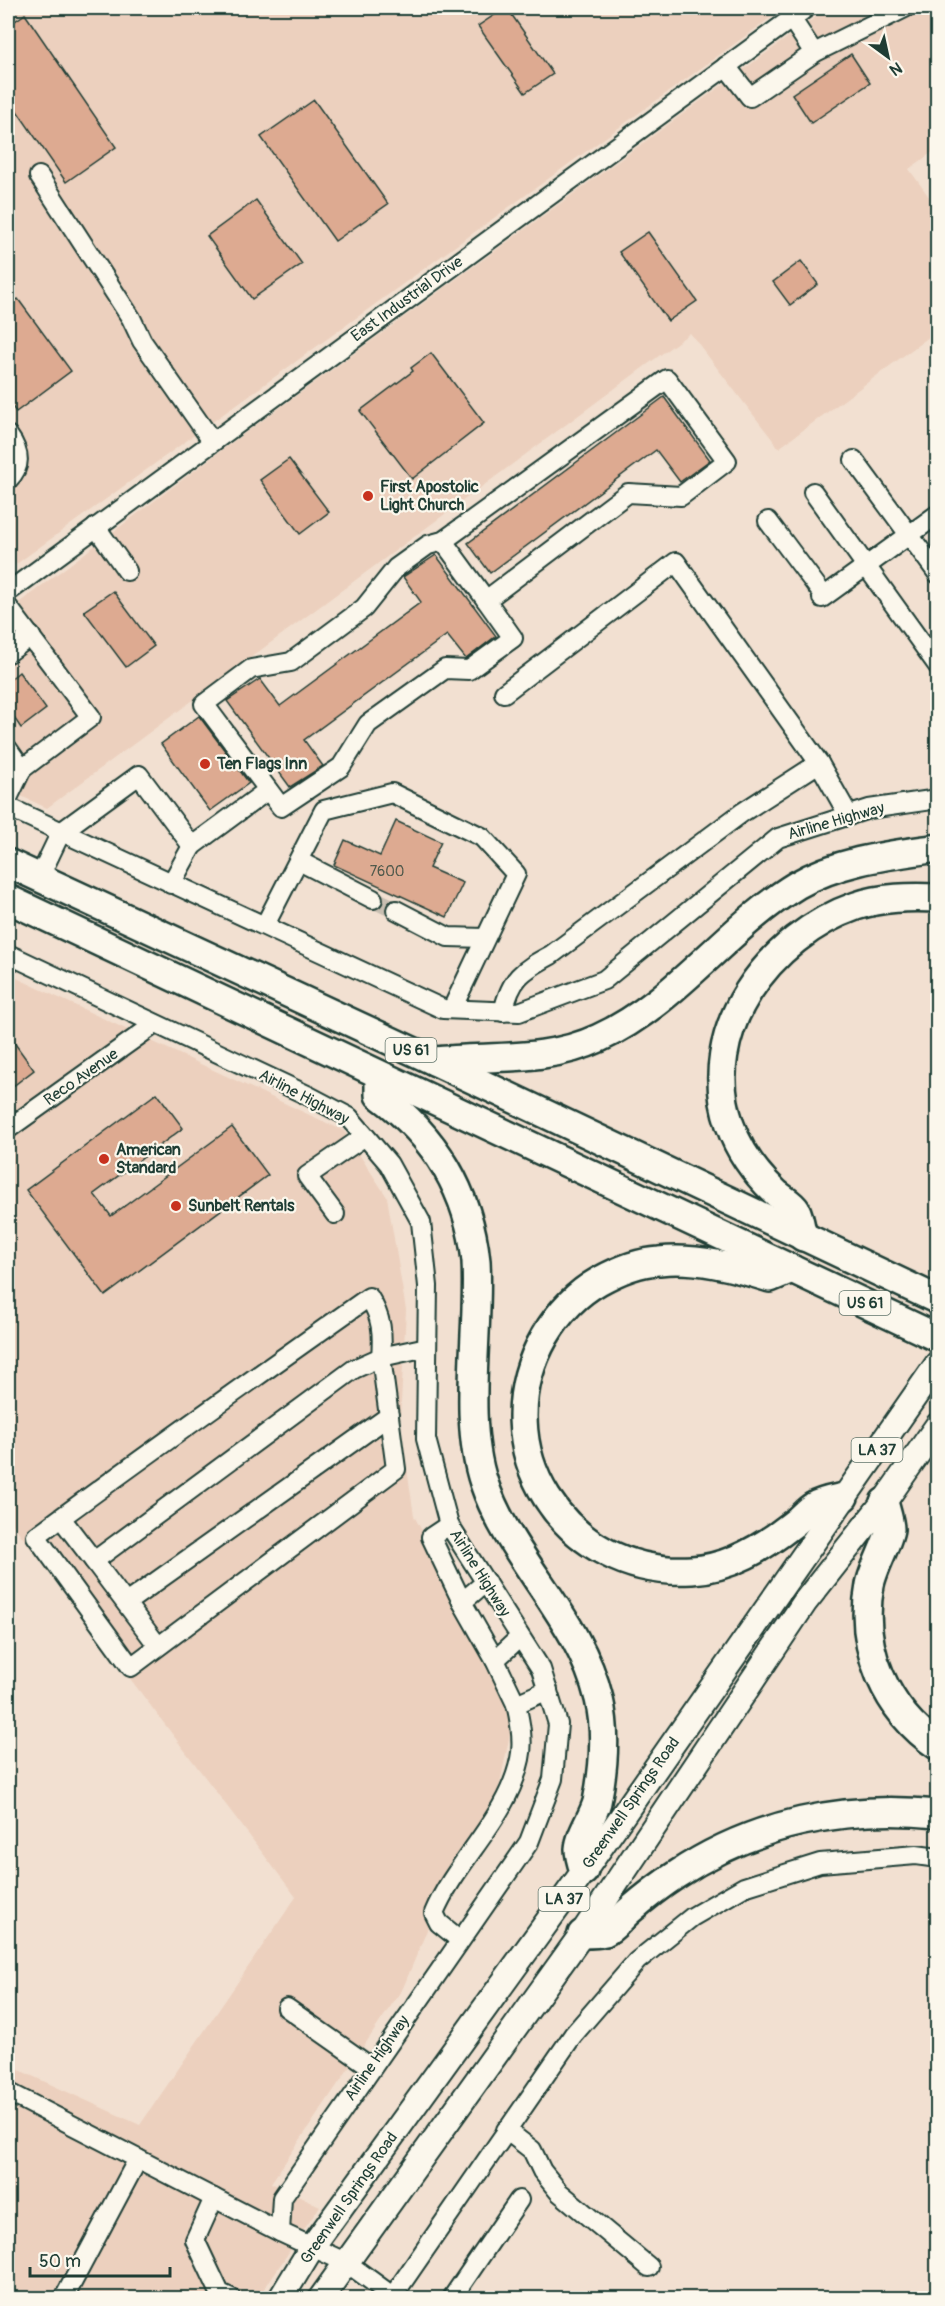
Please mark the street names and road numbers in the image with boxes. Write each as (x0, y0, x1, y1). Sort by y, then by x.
street label: East Industrial Drive (347, 252, 467, 346)
street label: Airline Highway (785, 798, 887, 844)
road number: US 61 (386, 1038, 436, 1062)
street label: Reco Avenue (40, 1044, 122, 1110)
street label: Airline Highway (255, 1065, 353, 1129)
road number: US 61 (840, 1291, 890, 1315)
road number: LA 37 (852, 1438, 902, 1462)
street label: Airline Highway (445, 1525, 515, 1621)
street label: Greenwell Springs Road (578, 1733, 684, 1873)
road number: LA 37 (538, 1887, 590, 1911)
street label: Airline Highway (340, 2011, 414, 2105)
street label: Greenwell Springs Road (296, 2128, 402, 2268)

